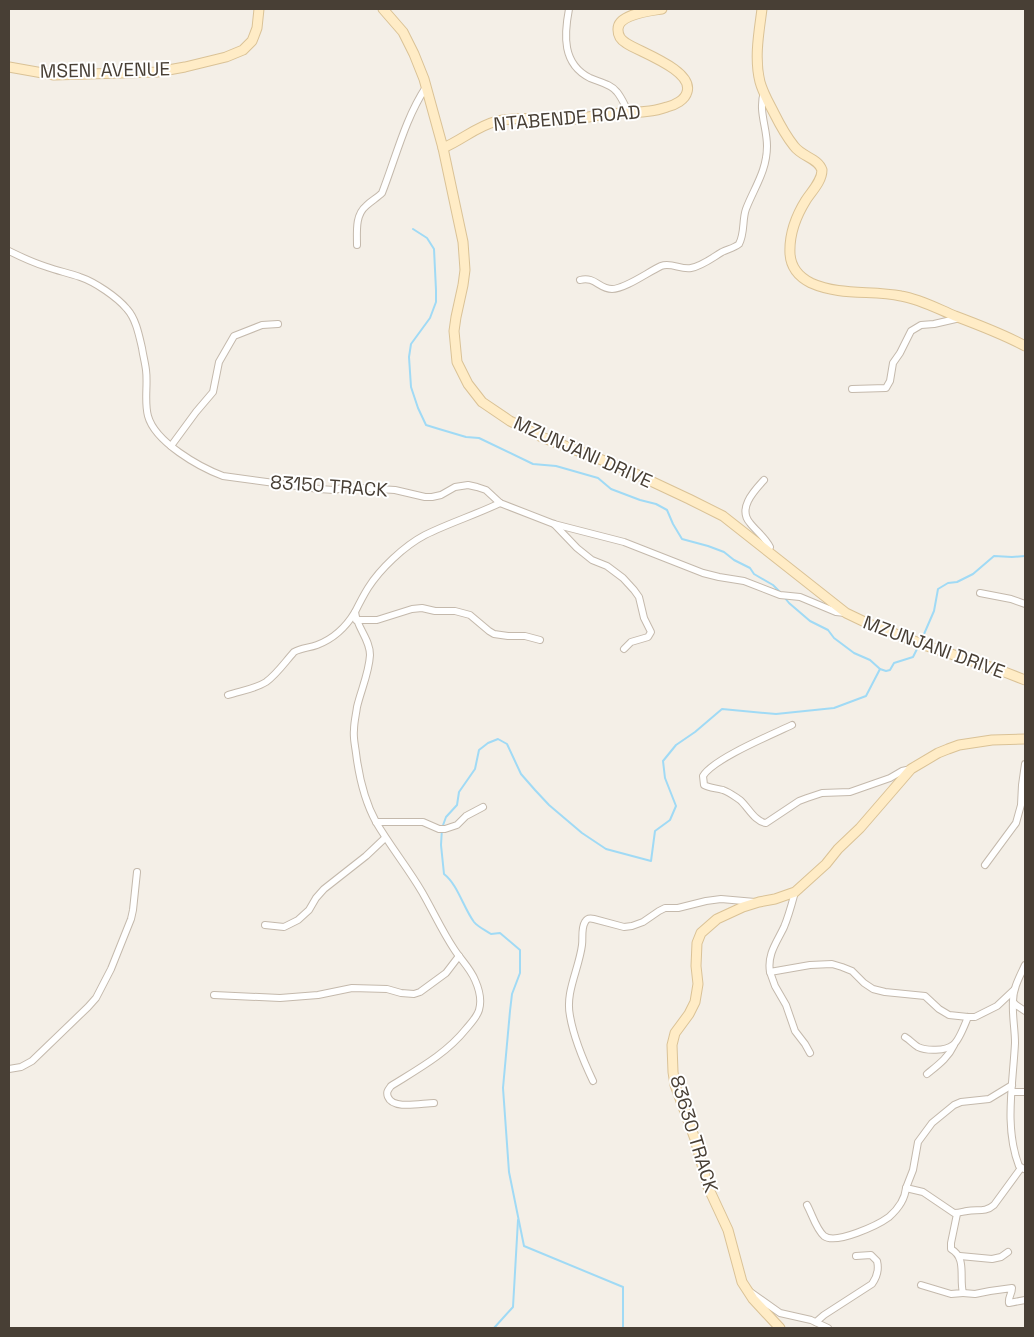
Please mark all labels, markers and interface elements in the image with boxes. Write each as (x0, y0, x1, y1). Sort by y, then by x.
street label: MSENI AVENUE (40, 56, 170, 84)
street label: NTABENDE ROAD (492, 99, 642, 137)
street label: MZUNJANI DRIVE (510, 410, 656, 494)
street label: 83150 TRACK (269, 469, 389, 503)
street label: MZUNJANI DRIVE (860, 610, 1008, 684)
street label: 83630 TRACK (664, 1072, 724, 1196)

